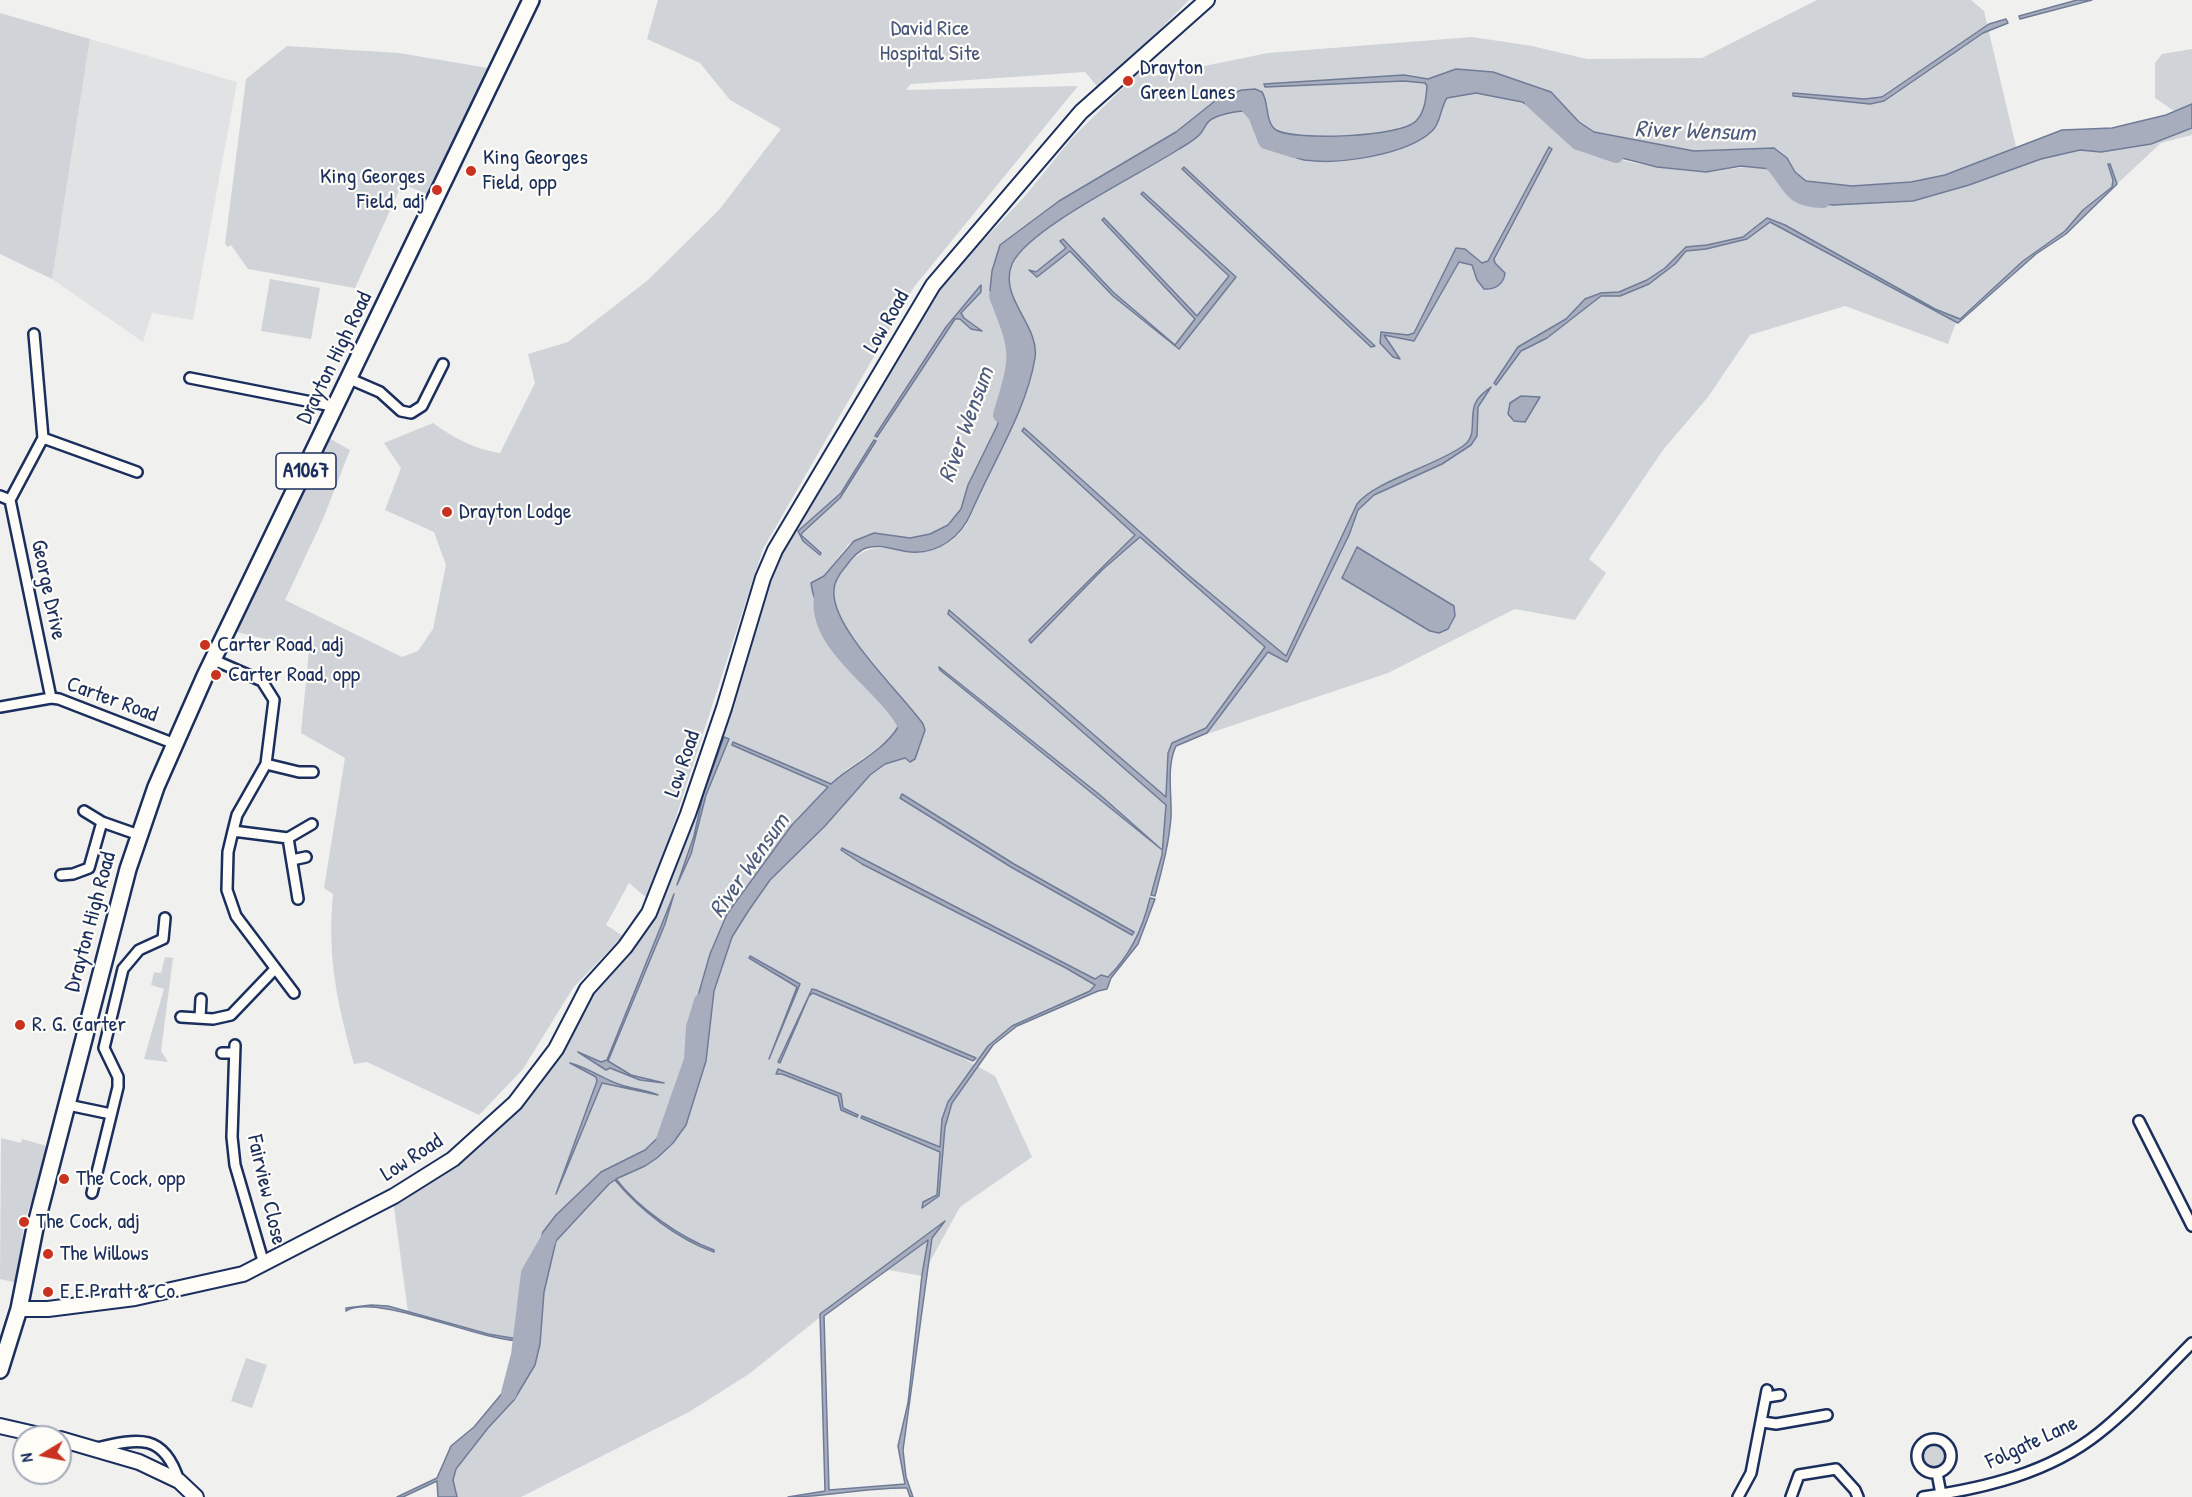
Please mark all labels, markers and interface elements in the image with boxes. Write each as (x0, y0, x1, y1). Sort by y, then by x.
park label: David Rice Hospital Site (880, 16, 980, 68)
place label: Drayton Green Lanes (1140, 55, 1236, 106)
marker: Drayton Green Lanes (1121, 74, 1135, 88)
water label: River Wensum (1634, 116, 1756, 148)
place label: King Georges Field, opp (483, 145, 588, 196)
place label: King Georges Field, adj (320, 164, 425, 216)
marker: King Georges Field, opp (464, 164, 478, 178)
marker: King Georges Field, adj (430, 183, 444, 197)
street label: Low Road (858, 286, 916, 358)
street label: Drayton High Road (292, 288, 378, 428)
water label: River Wensum (933, 363, 1001, 487)
road number: A1067 (276, 453, 336, 489)
place label: Drayton Lodge (459, 499, 571, 525)
marker: Drayton Lodge (440, 505, 454, 519)
street label: George Drive (25, 538, 71, 642)
place label: Carter Road, adj (217, 632, 344, 658)
marker: Carter Road, adj (198, 638, 212, 652)
place label: Carter Road, opp (228, 662, 360, 688)
marker: Carter Road, opp (209, 668, 223, 682)
street label: Carter Road (63, 671, 161, 729)
street label: Low Road (659, 727, 707, 801)
water label: River Wensum (704, 808, 796, 924)
street label: Drayton High Road (60, 849, 122, 995)
place label: R. G. Carter (32, 1012, 126, 1038)
marker: R. G. Carter (13, 1018, 27, 1032)
street label: Low Road (376, 1128, 448, 1188)
street label: Fairview Close (241, 1132, 291, 1248)
place label: The Cock, opp (76, 1166, 185, 1192)
marker: The Cock, opp (57, 1172, 71, 1186)
place label: The Cock, adj (36, 1209, 140, 1235)
marker: The Cock, adj (17, 1215, 31, 1229)
place label: The Willows (60, 1241, 149, 1267)
marker: The Willows (41, 1247, 55, 1261)
place label: E E Pratt & Co. (60, 1279, 180, 1305)
marker: E E Pratt & Co. (41, 1285, 55, 1299)
street label: Folgate Lane (1982, 1410, 2082, 1476)
north arrow (12, 1425, 72, 1485)
text: N (15, 1452, 38, 1464)

